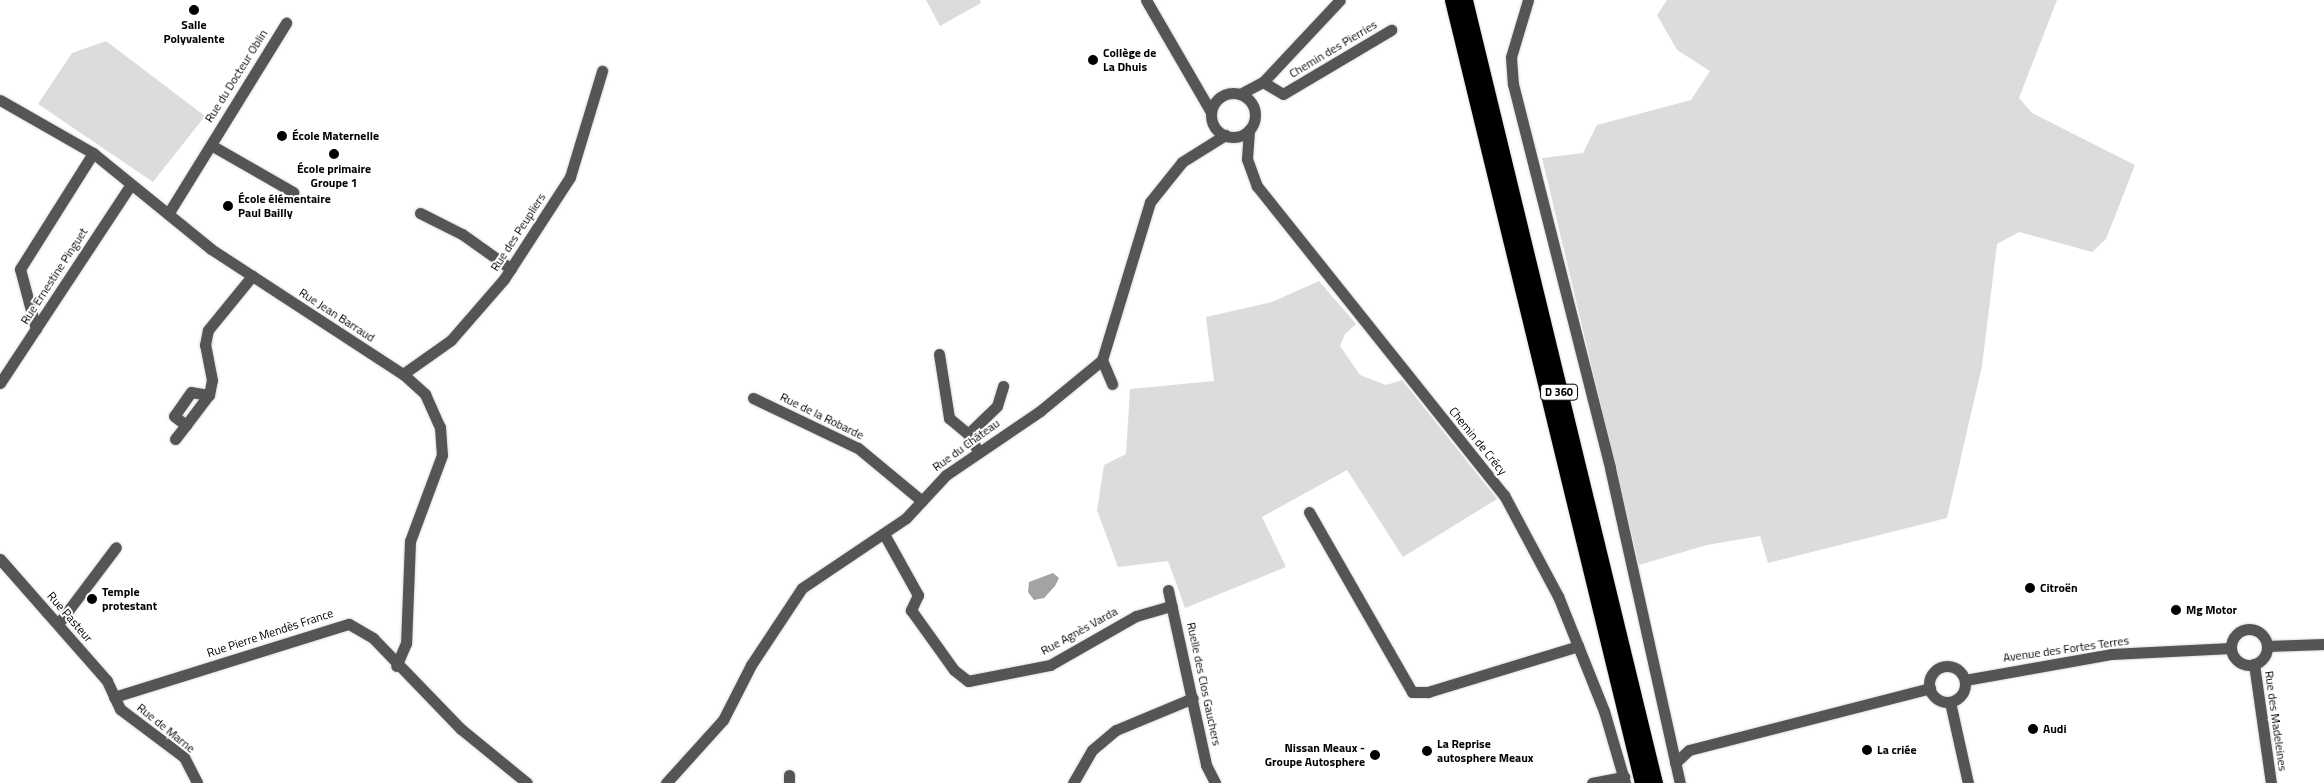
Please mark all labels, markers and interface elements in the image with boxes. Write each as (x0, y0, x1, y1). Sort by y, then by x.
marker: Salle Polyvalente (188, 4, 200, 16)
street label: Chemin des Pierries (1287, 17, 1379, 81)
place label: Salle Polyvalente (163, 18, 225, 46)
street label: Rue du Docteur Oblin (202, 27, 270, 125)
place label: Collège de La Dhuis (1103, 46, 1156, 74)
marker: Collège de La Dhuis (1087, 54, 1099, 66)
place label: École Maternelle (292, 129, 379, 143)
marker: École Maternelle (276, 130, 288, 142)
marker: École primaire Groupe 1 (328, 148, 340, 160)
place label: École primaire Groupe 1 (297, 162, 371, 190)
street label: Rue des Peupliers (487, 190, 549, 274)
place label: École élémentaire Paul Bailly (238, 192, 331, 220)
marker: École élémentaire Paul Bailly (222, 200, 234, 212)
street label: Rue Ernestine Pinguet (17, 225, 91, 327)
street label: Rue Jean Barraud (296, 285, 378, 345)
road number: D 360 (1539, 384, 1579, 401)
street label: Rue de la Robarde (778, 390, 866, 442)
street label: Chemin de Crécy (1446, 404, 1510, 478)
street label: Rue du Château (930, 416, 1002, 474)
place label: Citroën (2040, 581, 2078, 595)
marker: Citroën (2024, 582, 2036, 594)
place label: Temple protestant (102, 585, 157, 613)
street label: Rue Pasteur (44, 589, 96, 645)
marker: Temple protestant (86, 593, 98, 605)
place label: Mg Motor (2186, 603, 2237, 617)
street label: Rue Agnès Varda (1038, 604, 1120, 658)
marker: Mg Motor (2170, 604, 2182, 616)
street label: Rue Pierre Mendès France (205, 606, 335, 660)
street label: Ruelle des Clos Gauchers (1184, 621, 1224, 747)
street label: Avenue des Fortes Terres (2002, 633, 2130, 665)
street label: Rue des Madeleines (2262, 670, 2290, 772)
street label: Rue de Marne (134, 700, 198, 756)
place label: Audi (2043, 722, 2067, 736)
marker: Audi (2027, 723, 2039, 735)
place label: La Reprise autosphere Meaux (1437, 737, 1533, 765)
place label: Nissan Meaux - Groupe Autosphere (1265, 741, 1365, 769)
place label: La criée (1877, 743, 1917, 757)
marker: La criée (1861, 744, 1873, 756)
marker: La Reprise autosphere Meaux (1421, 745, 1433, 757)
marker: Nissan Meaux - Groupe Autosphere (1369, 749, 1381, 761)

